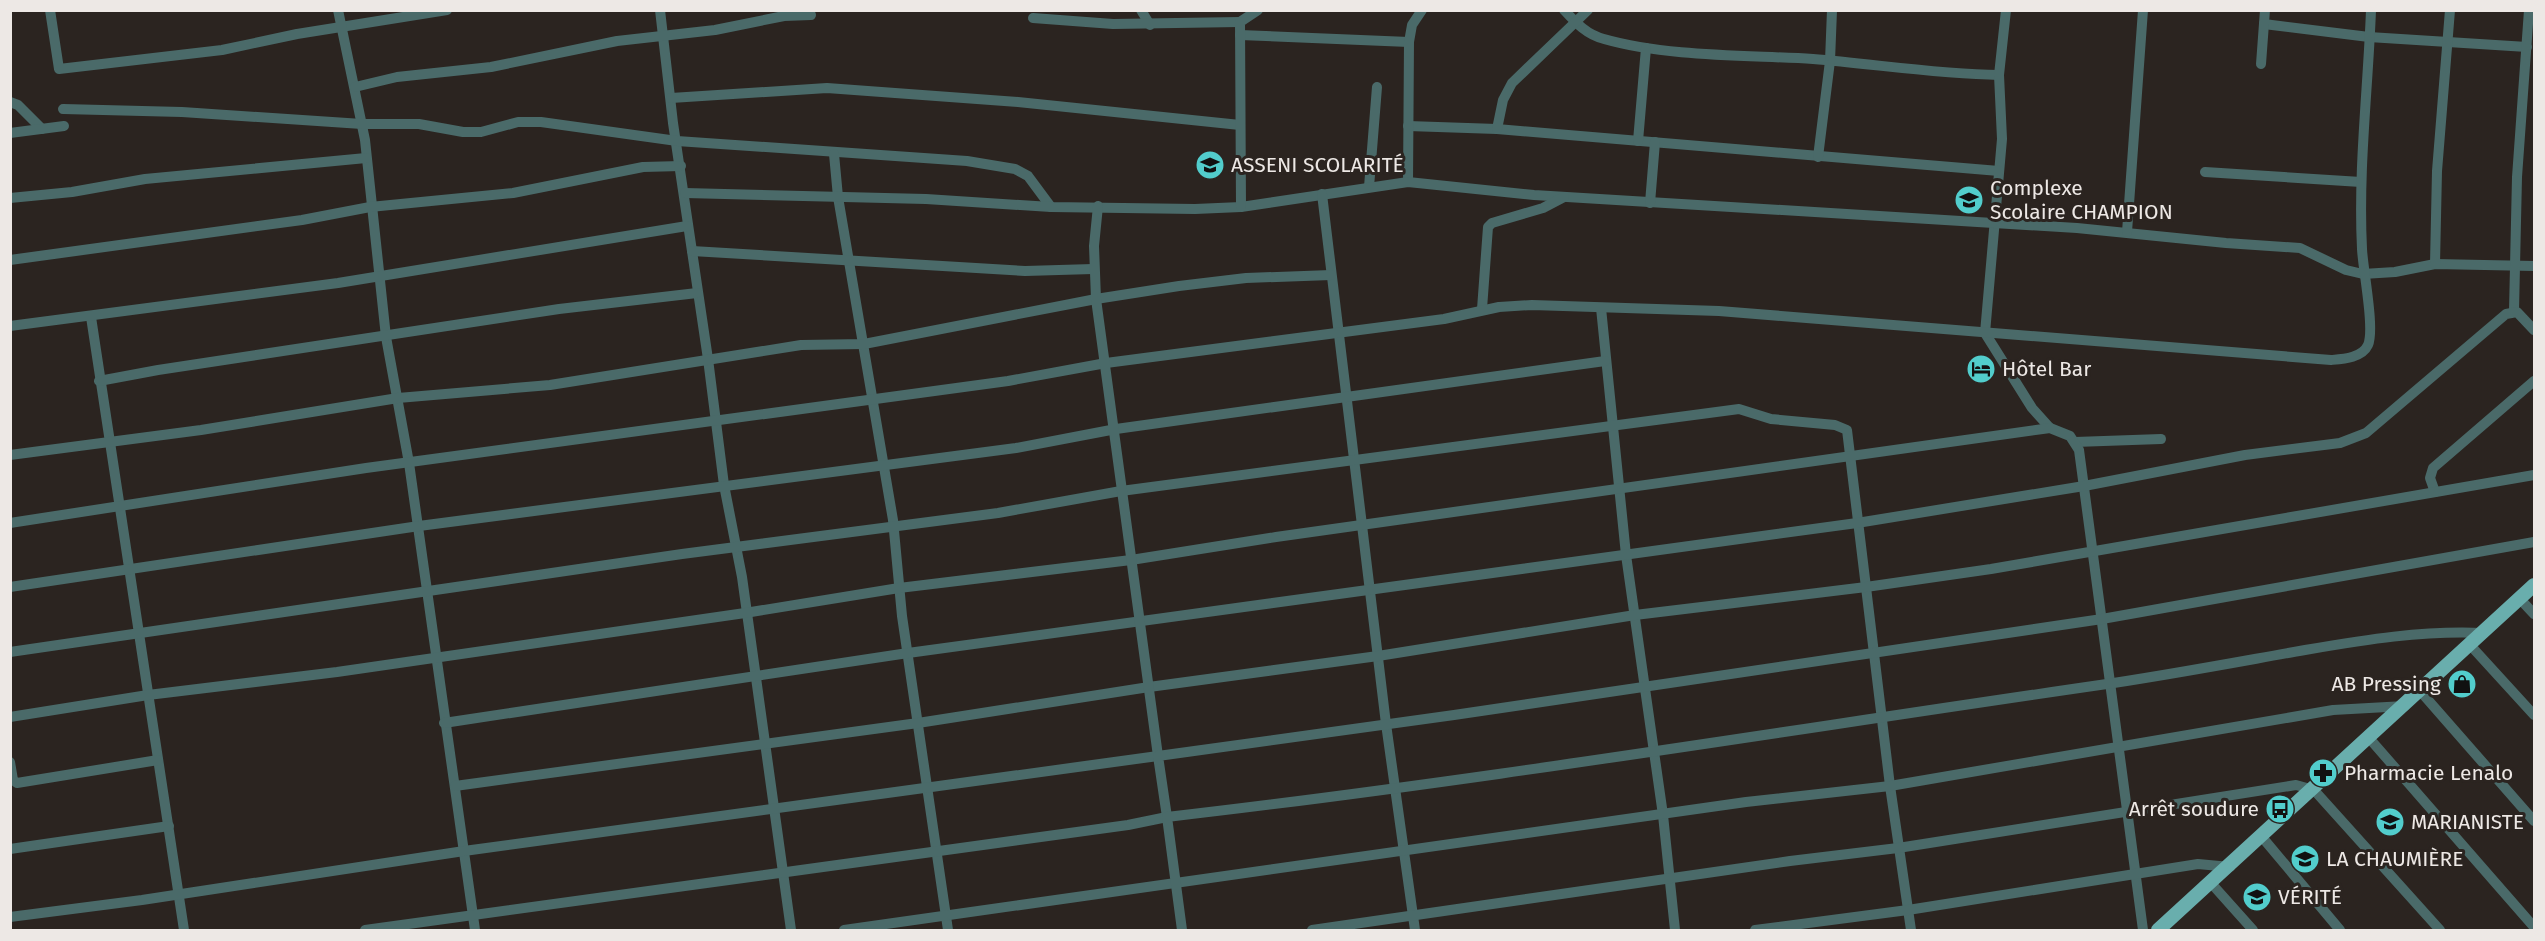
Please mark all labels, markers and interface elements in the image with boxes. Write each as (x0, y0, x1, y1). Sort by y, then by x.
school or university icon: ASSENI SCOLARITÉ (1194, 149, 1226, 181)
place label: ASSENI SCOLARITÉ (1231, 152, 1404, 178)
place label: Complexe Scolaire CHAMPION (1990, 175, 2173, 225)
school or university icon: Complexe Scolaire CHAMPION (1953, 184, 1985, 216)
hotel icon: Hôtel Bar (1965, 353, 1997, 385)
place label: Hôtel Bar (2002, 356, 2091, 382)
shop icon: AB Pressing (2446, 668, 2478, 700)
place label: AB Pressing (2331, 671, 2441, 697)
pharmacy icon: Pharmacie Lenalo (2307, 757, 2339, 789)
place label: Pharmacie Lenalo (2344, 760, 2513, 786)
bus stop icon: Arrêt soudure (2264, 793, 2296, 825)
place label: Arrêt soudure (2129, 796, 2259, 822)
school or university icon: MARIANISTE (2374, 806, 2406, 838)
place label: MARIANISTE (2411, 809, 2524, 835)
school or university icon: LA CHAUMIÈRE (2289, 843, 2321, 875)
place label: LA CHAUMIÈRE (2326, 846, 2464, 872)
school or university icon: VÉRITÉ (2241, 881, 2273, 913)
place label: VÉRITÉ (2278, 884, 2342, 910)

